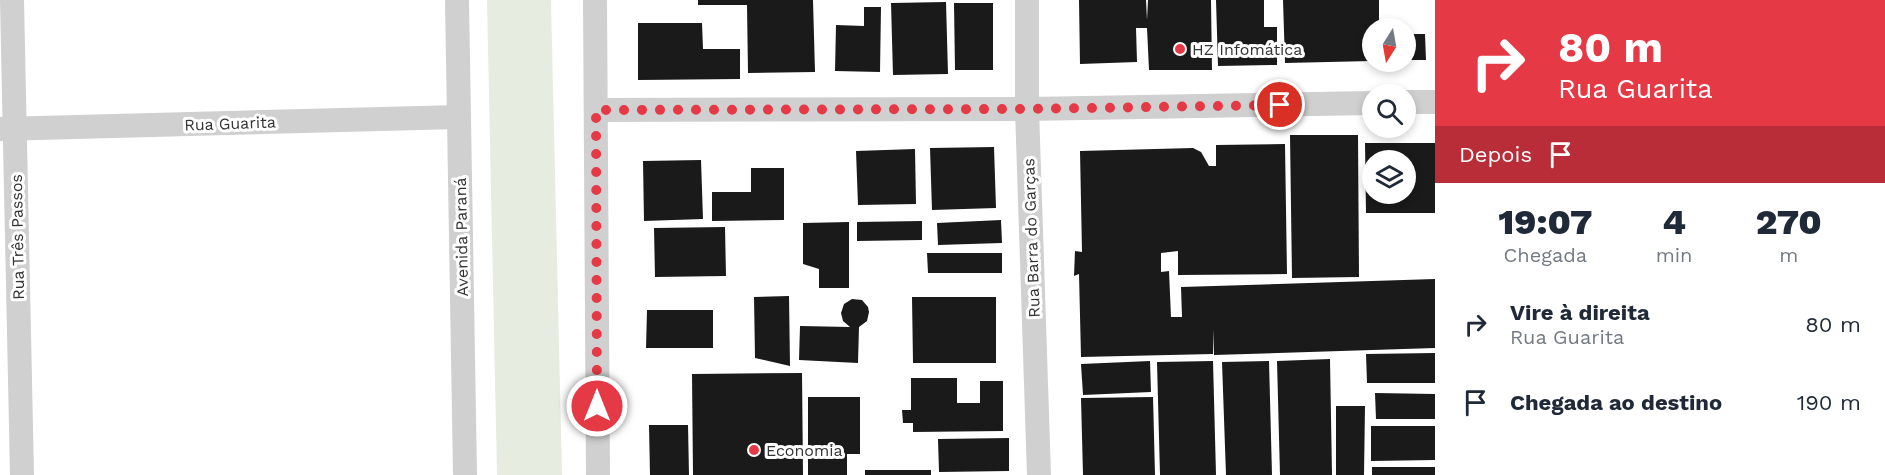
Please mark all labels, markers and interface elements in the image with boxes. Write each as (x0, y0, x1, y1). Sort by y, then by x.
north arrow (1362, 18, 1416, 72)
map controls (1362, 18, 1416, 204)
text: 80 m (1558, 23, 1663, 72)
icon: right (1459, 24, 1537, 102)
place label: HZ Infomática (1192, 40, 1302, 59)
marker: HZ Infomática (1173, 42, 1187, 56)
text: Rua Guarita (1558, 73, 1712, 105)
pin (1254, 79, 1305, 130)
button: search (1362, 84, 1416, 138)
icon: arrive (1263, 88, 1296, 121)
street label: Rua Guarita (184, 112, 276, 135)
icon: arrive (1544, 138, 1577, 171)
text: Depois (1459, 142, 1532, 167)
button: layers (1362, 150, 1416, 204)
street label: Rua Barra do Garças (1019, 158, 1044, 318)
street label: Rua Três Passos (7, 174, 28, 300)
street label: Avenida Paraná (451, 177, 472, 297)
text: 19:07 (1498, 201, 1592, 243)
text: 4 (1662, 201, 1686, 243)
text: 270 (1756, 201, 1822, 243)
text: Chegada (1504, 243, 1587, 267)
text: min (1656, 243, 1692, 267)
text: m (1779, 243, 1798, 267)
text: Vire à direita (1510, 300, 1650, 325)
icon: right (1459, 308, 1492, 341)
text: 80 m (1805, 312, 1861, 337)
text: Rua Guarita (1510, 325, 1624, 349)
position arrow (565, 374, 629, 438)
icon: arrive (1459, 386, 1492, 419)
text: Chegada ao destino (1510, 390, 1722, 415)
text: 190 m (1797, 390, 1861, 415)
place label: Economia (766, 441, 843, 460)
marker: Economia (747, 443, 761, 457)

